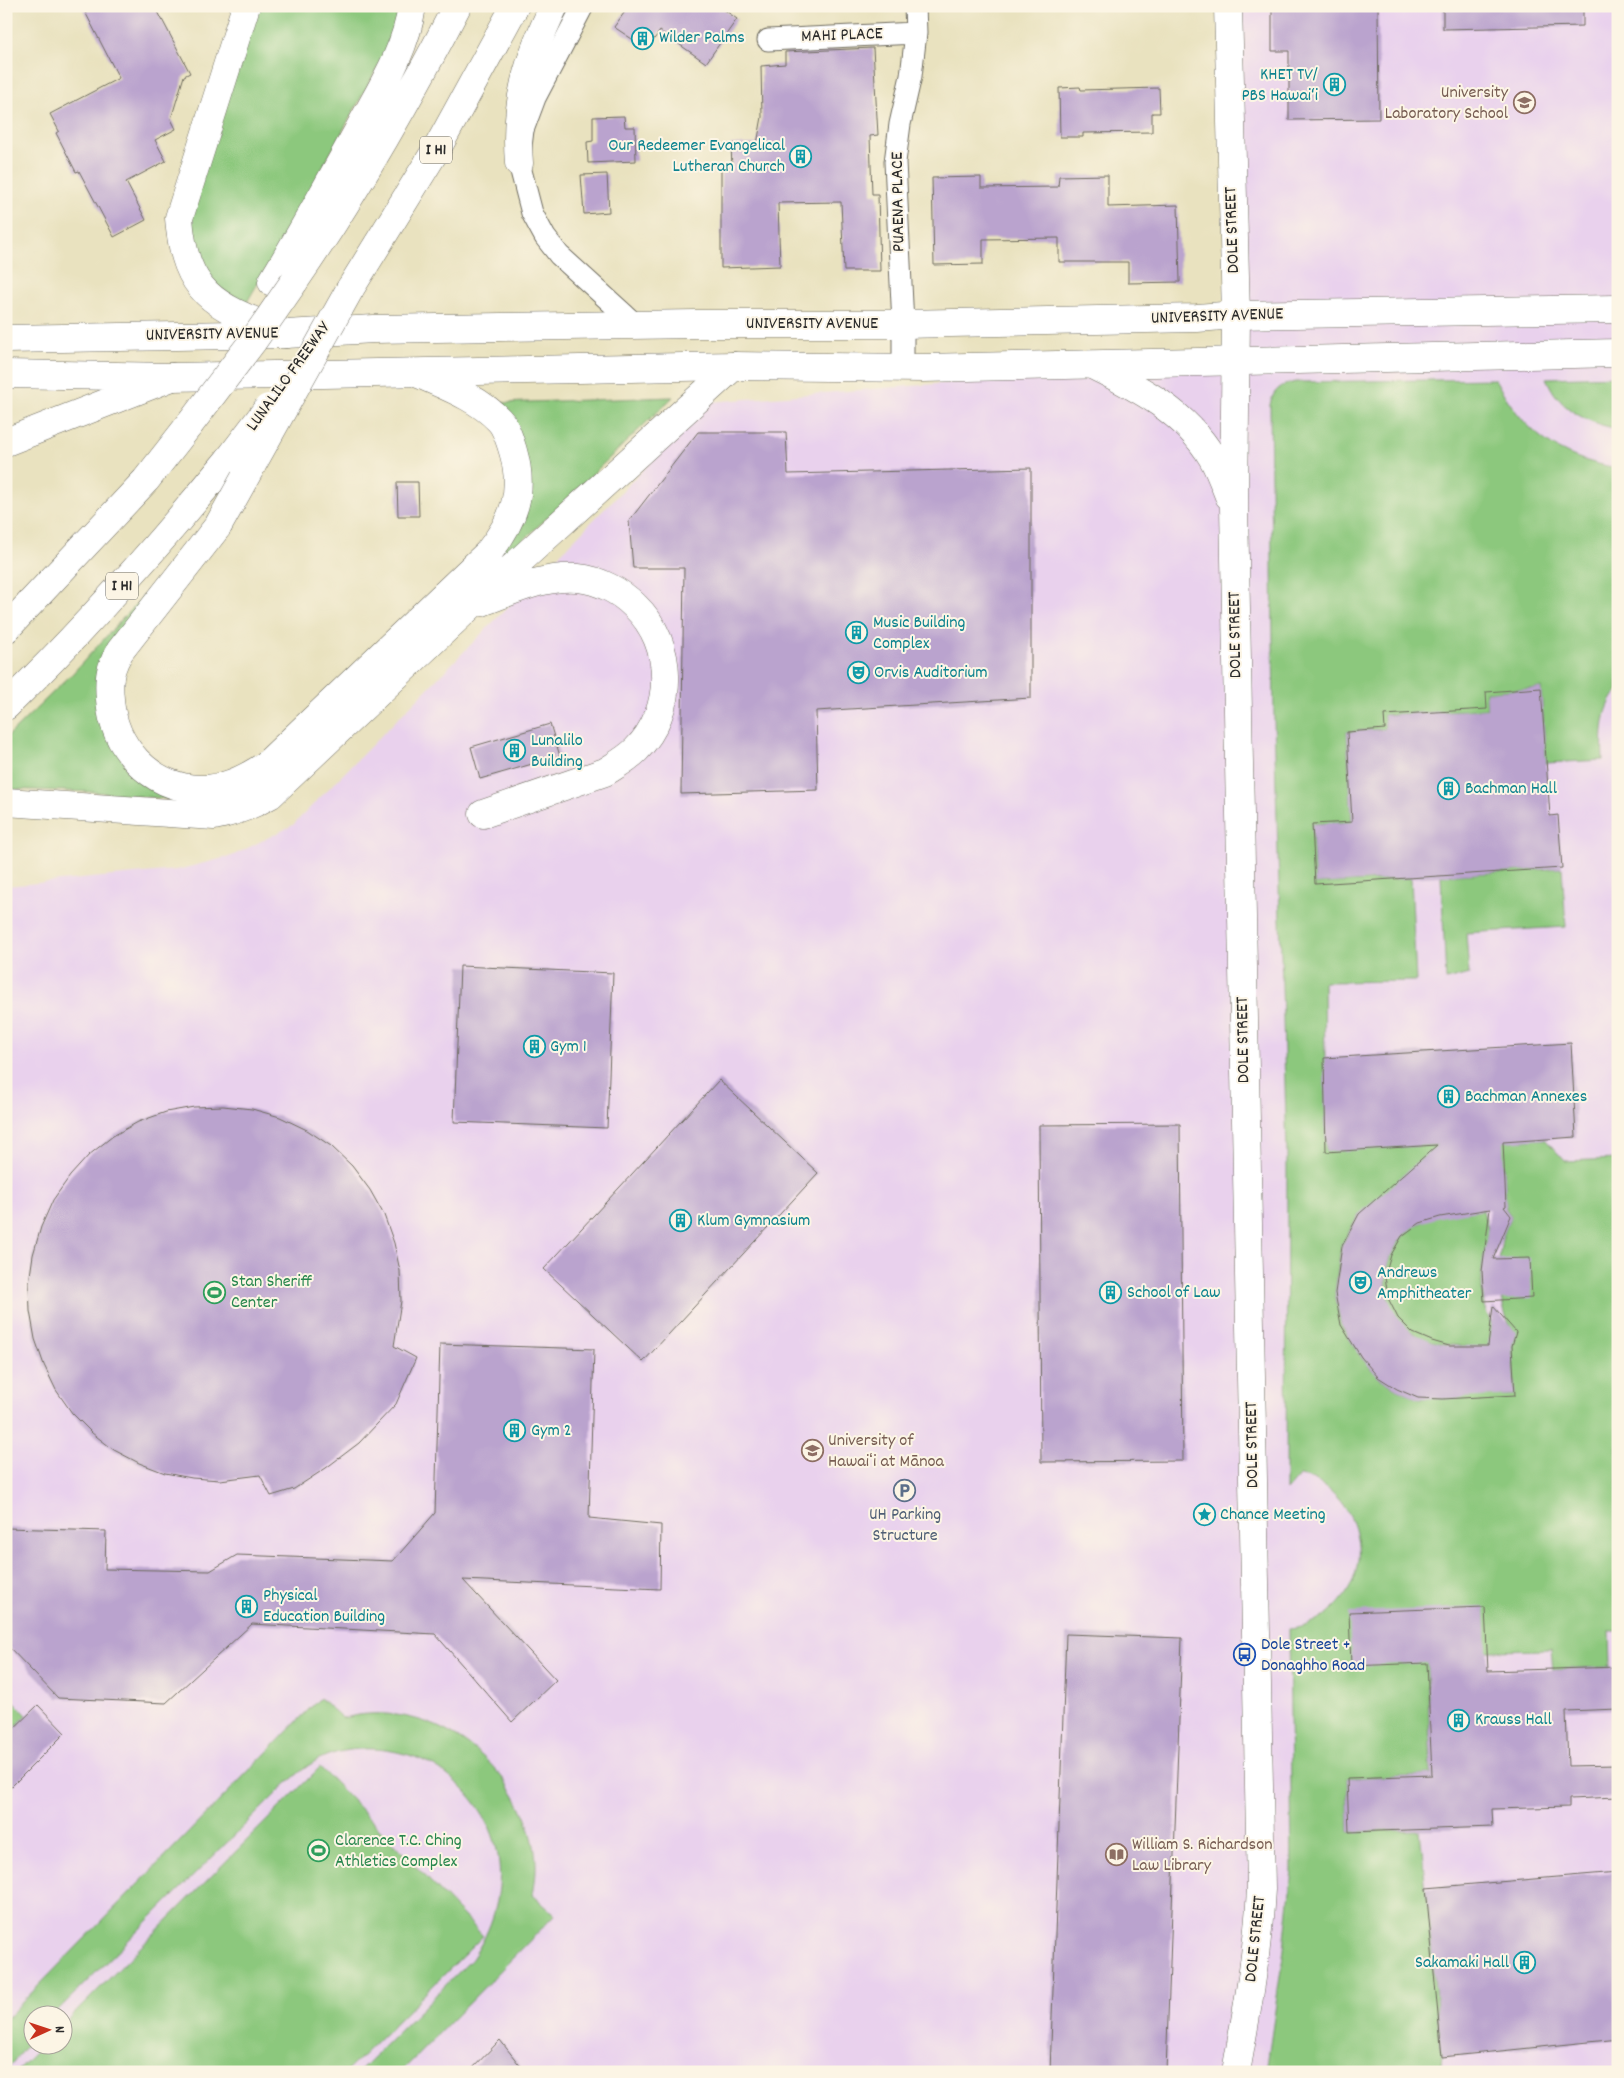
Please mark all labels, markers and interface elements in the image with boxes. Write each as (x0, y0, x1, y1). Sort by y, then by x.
street label: MAHI PLACE (801, 22, 883, 50)
building icon: Wilder Palms (631, 26, 655, 50)
place label: Wilder Palms (659, 26, 745, 51)
place label: KHET TV/ PBS Hawai‘i (1241, 63, 1318, 109)
building icon: KHET TV/ PBS Hawai‘i (1322, 73, 1346, 97)
place label: University Laboratory School (1385, 81, 1509, 127)
school or university icon: University Laboratory School (1512, 91, 1536, 115)
place label: Our Redeemer Evangelical Lutheran Church (608, 134, 786, 180)
road number: I H1 (420, 136, 452, 164)
building icon: Our Redeemer Evangelical Lutheran Church (789, 144, 813, 168)
street label: PUAENA PLACE (886, 152, 912, 252)
street label: DOLE STREET (1219, 186, 1247, 274)
street label: UNIVERSITY AVENUE (1150, 302, 1284, 332)
street label: UNIVERSITY AVENUE (746, 312, 878, 337)
street label: LUNALILO FREEWAY (241, 316, 338, 437)
street label: UNIVERSITY AVENUE (146, 321, 278, 349)
road number: I H1 (106, 572, 138, 600)
street label: DOLE STREET (1223, 591, 1249, 679)
place label: Music Building Complex (873, 611, 965, 657)
building icon: Music Building Complex (845, 621, 869, 645)
theatre icon: Orvis Auditorium (846, 661, 870, 685)
place label: Orvis Auditorium (874, 661, 988, 686)
place label: Lunalilo Building (531, 729, 583, 775)
building icon: Lunalilo Building (503, 739, 527, 763)
building icon: Bachman Hall (1437, 777, 1461, 801)
place label: Bachman Hall (1465, 777, 1558, 802)
street label: DOLE STREET (1231, 996, 1257, 1084)
building icon: Gym 1 (522, 1035, 546, 1059)
place label: Gym 1 (550, 1035, 587, 1060)
building icon: Bachman Annexes (1437, 1085, 1461, 1109)
place label: Bachman Annexes (1465, 1085, 1587, 1110)
building icon: Klum Gymnasium (669, 1209, 693, 1233)
place label: Klum Gymnasium (697, 1209, 810, 1234)
place label: Andrews Amphitheater (1377, 1261, 1472, 1307)
place label: Stan Sheriff Center (231, 1270, 313, 1316)
theatre icon: Andrews Amphitheater (1349, 1271, 1373, 1295)
sports icon: Stan Sheriff Center (203, 1280, 227, 1304)
building icon: School of Law (1099, 1281, 1123, 1305)
place label: School of Law (1127, 1281, 1221, 1306)
street label: DOLE STREET (1240, 1401, 1266, 1489)
building icon: Gym 2 (503, 1419, 527, 1443)
place label: Gym 2 (531, 1419, 572, 1444)
place label: University of Hawaiʻi at Mānoa (828, 1429, 944, 1475)
school or university icon: University of Hawaiʻi at Mānoa (800, 1439, 824, 1463)
parking icon: UH Parking Structure (893, 1478, 917, 1502)
place label: UH Parking Structure (869, 1503, 941, 1549)
place icon: Chance Meeting (1192, 1503, 1216, 1527)
place label: Chance Meeting (1220, 1503, 1326, 1528)
place label: Physical Education Building (263, 1584, 385, 1630)
building icon: Physical Education Building (235, 1594, 259, 1618)
place label: Dole Street + Donaghho Road (1261, 1633, 1365, 1679)
bus stop icon: Dole Street + Donaghho Road (1233, 1643, 1257, 1667)
building icon: Krauss Hall (1447, 1708, 1471, 1732)
place label: Krauss Hall (1475, 1708, 1552, 1733)
place label: Clarence T.C. Ching Athletics Complex (335, 1829, 462, 1875)
place label: William S. Richardson Law Library (1132, 1833, 1272, 1879)
sports icon: Clarence T.C. Ching Athletics Complex (307, 1839, 331, 1863)
library icon: William S. Richardson Law Library (1104, 1843, 1128, 1867)
street label: DOLE STREET (1239, 1895, 1273, 1983)
place label: Sakamaki Hall (1415, 1951, 1510, 1976)
building icon: Sakamaki Hall (1513, 1951, 1537, 1975)
north arrow (22, 2006, 72, 2056)
text: N (49, 2025, 69, 2033)

